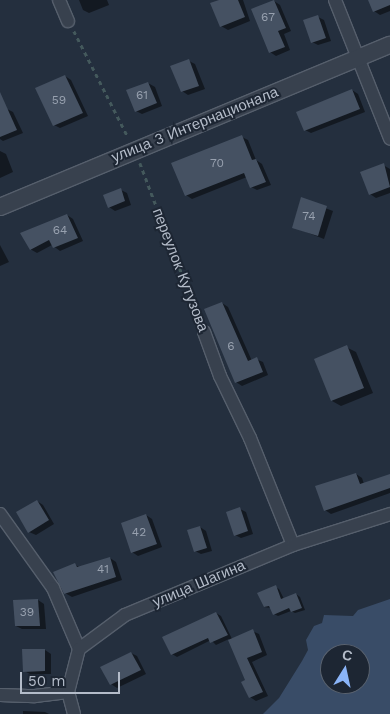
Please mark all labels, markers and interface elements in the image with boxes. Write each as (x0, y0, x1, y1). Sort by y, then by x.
house number: 67 (261, 11, 275, 25)
street label: улица 3 Интернационала (109, 83, 281, 167)
house number: 61 (136, 89, 148, 103)
house number: 59 (52, 94, 66, 108)
house number: 70 (210, 157, 224, 171)
street label: переулок Кутузова (148, 206, 212, 334)
house number: 74 (302, 210, 316, 224)
house number: 64 (53, 224, 67, 238)
house number: 6 (227, 340, 235, 354)
house number: 42 (132, 526, 146, 540)
street label: улица Шагина (150, 556, 248, 612)
house number: 41 (97, 563, 109, 577)
house number: 39 (20, 606, 34, 620)
north arrow (320, 644, 370, 694)
text: С (341, 646, 354, 664)
scale bar (22, 662, 122, 694)
text: 50 m (28, 672, 65, 690)

